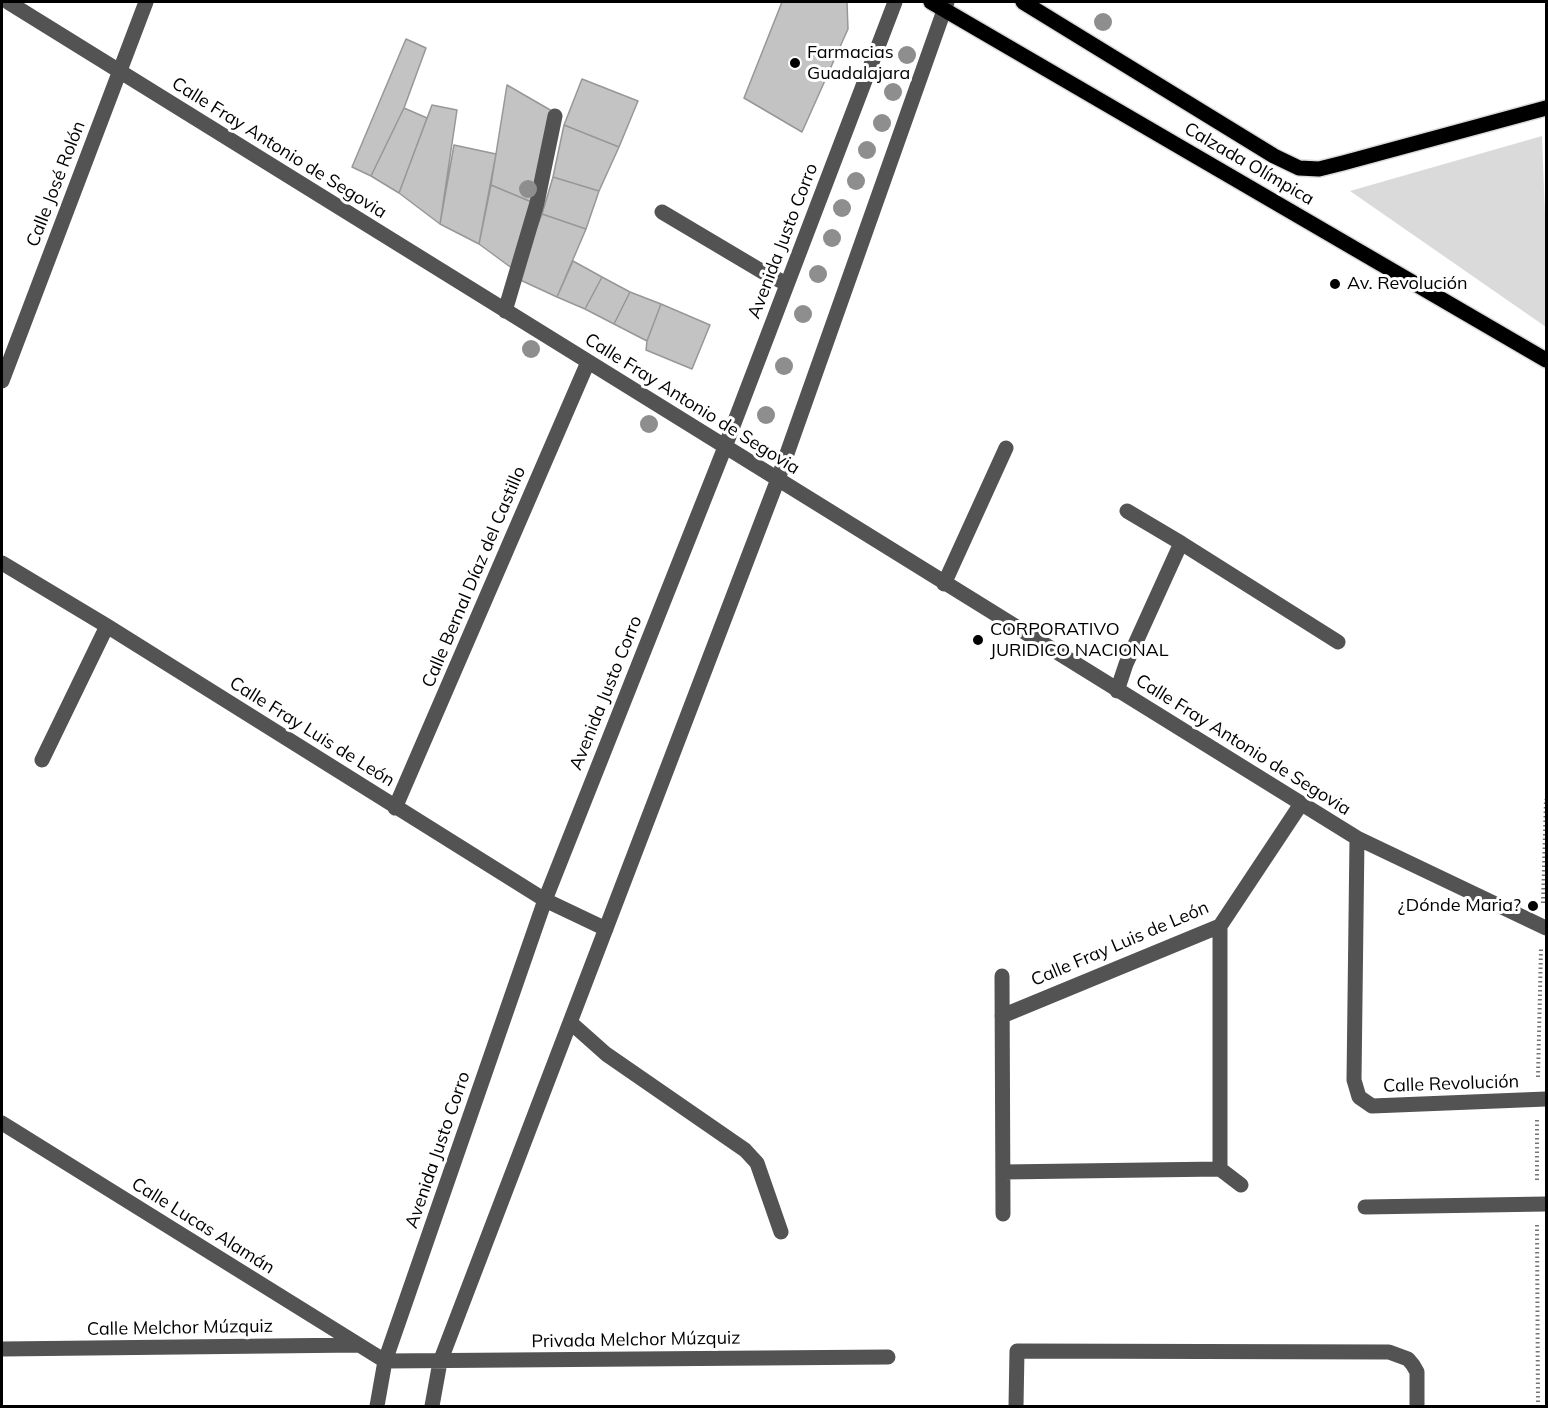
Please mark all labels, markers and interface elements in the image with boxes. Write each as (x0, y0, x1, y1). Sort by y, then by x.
place label: Farmacias Guadalajara (807, 42, 910, 84)
marker: Farmacias Guadalajara (788, 56, 802, 70)
street label: Calle Fray Antonio de Segovia (168, 73, 390, 223)
street label: Calle José Rolón (22, 118, 90, 250)
street label: Calzada Olímpica (1180, 118, 1318, 210)
street label: Avenida Justo Corro (743, 160, 823, 322)
place label: Av. Revolución (1347, 273, 1468, 295)
marker: Av. Revolución (1328, 277, 1342, 291)
street label: Calle Fray Antonio de Segovia (581, 329, 803, 479)
street label: Calle Bernal Díaz del Castillo (418, 463, 530, 691)
street label: Avenida Justo Corro (565, 613, 647, 773)
place label: CORPORATIVO JURIDICO NACIONAL (990, 619, 1169, 662)
marker: CORPORATIVO JURIDICO NACIONAL (971, 633, 985, 647)
street label: Calle Fray Antonio de Segovia (1132, 670, 1354, 820)
street label: Calle Fray Luis de León (225, 672, 399, 792)
place label: ¿Dónde Maria? (1398, 895, 1521, 917)
street label: Calle Fray Luis de León (1028, 897, 1212, 991)
marker: ¿Dónde Maria? (1526, 899, 1540, 913)
street label: Avenida Justo Corro (401, 1069, 475, 1231)
street label: Calle Revolución (1383, 1071, 1519, 1097)
street label: Calle Lucas Alamán (127, 1173, 279, 1279)
street label: Calle Melchor Múzquiz (87, 1316, 273, 1340)
street label: Privada Melchor Múzquiz (531, 1327, 741, 1353)

